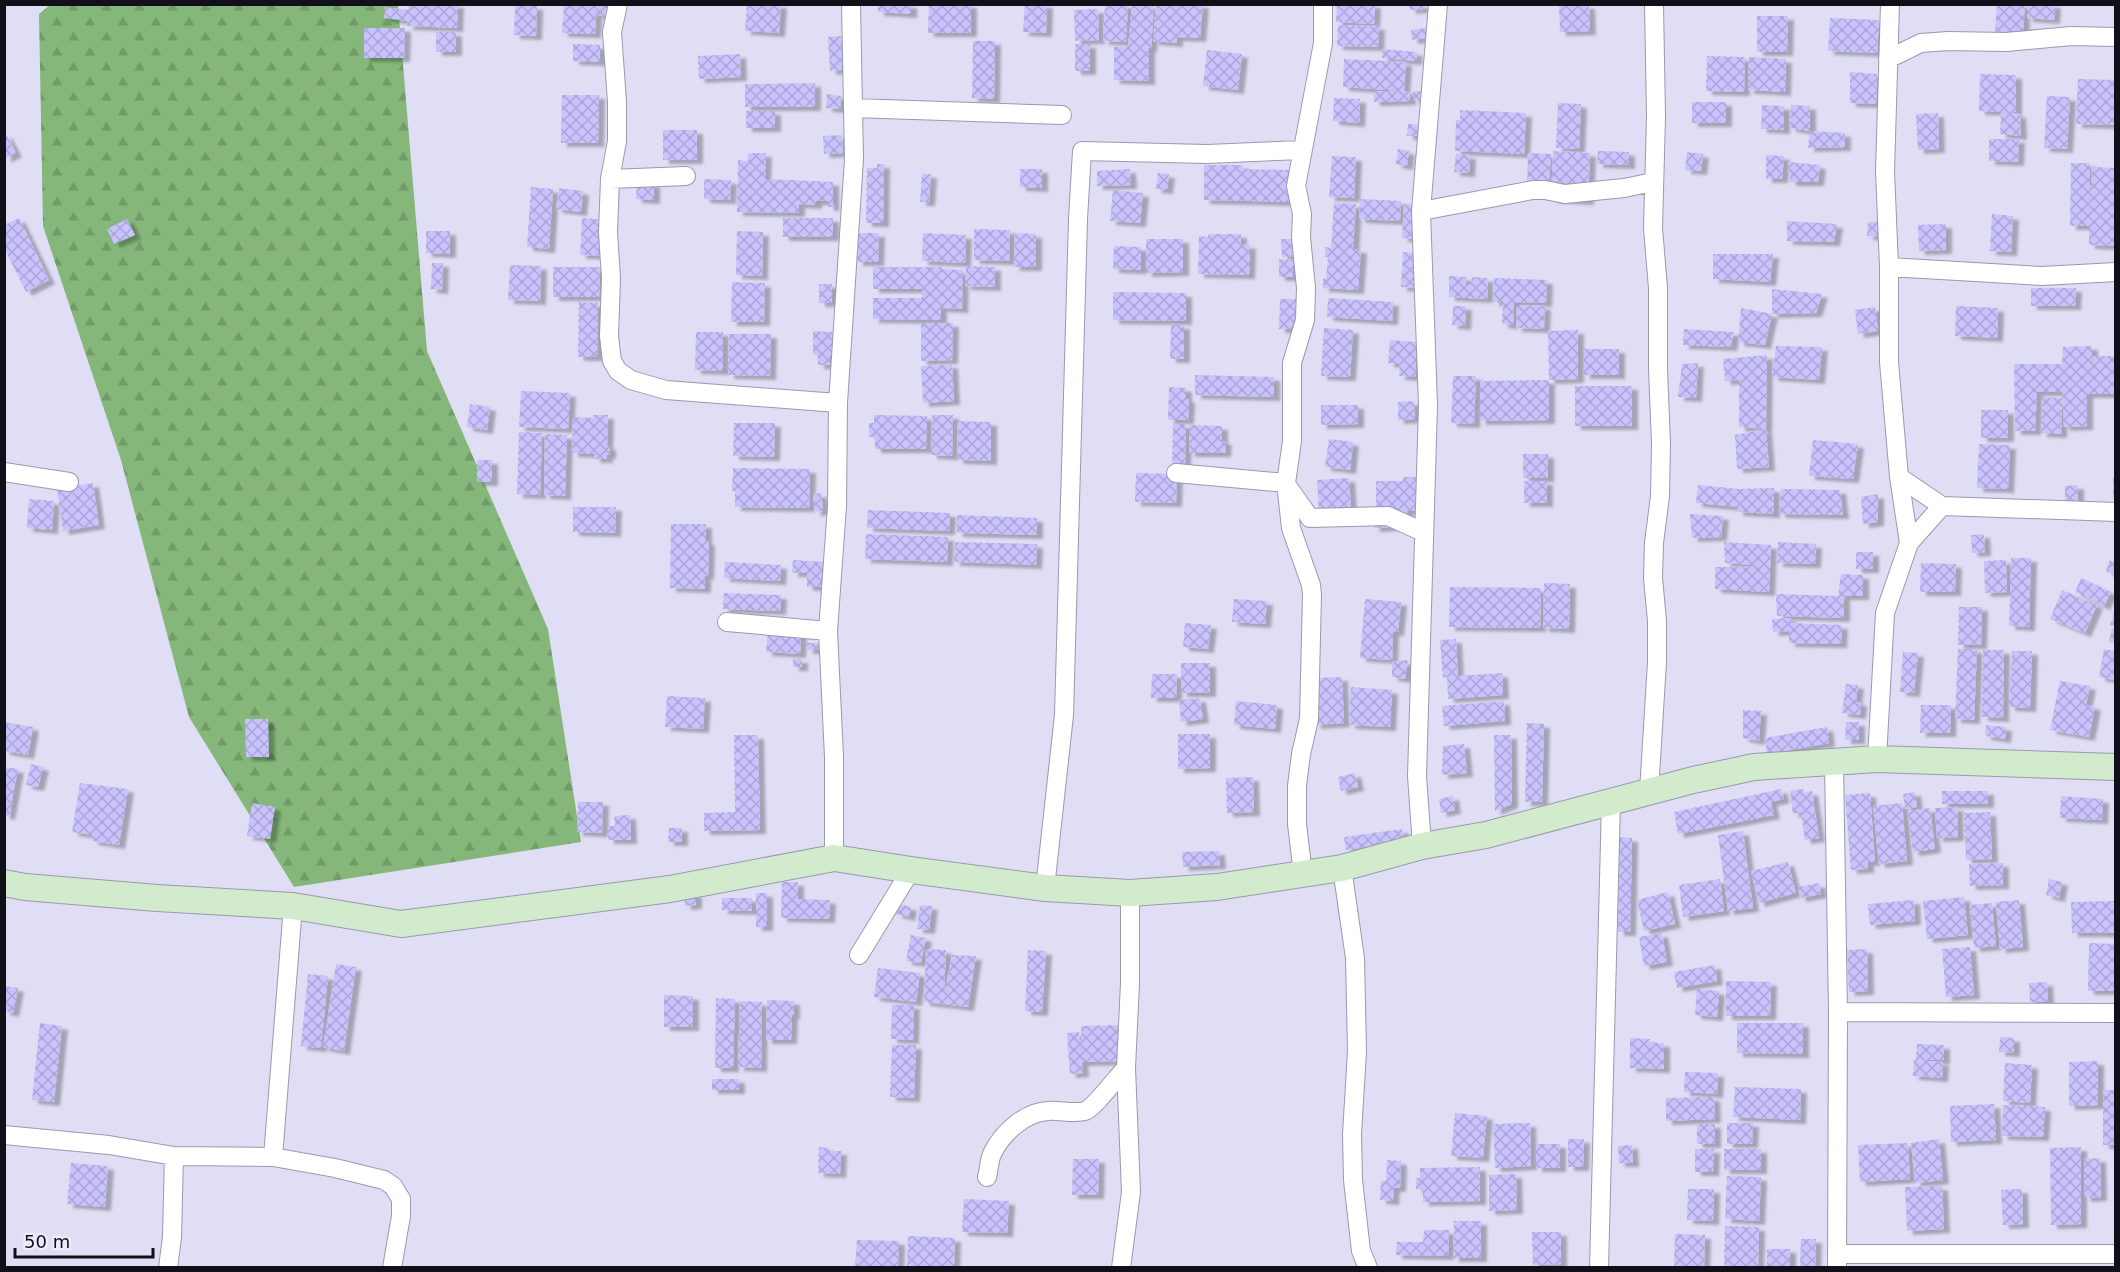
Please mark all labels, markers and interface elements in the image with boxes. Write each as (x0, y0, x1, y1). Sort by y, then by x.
scale bar (15, 1221, 153, 1259)
text: 50 m (24, 1231, 70, 1252)

